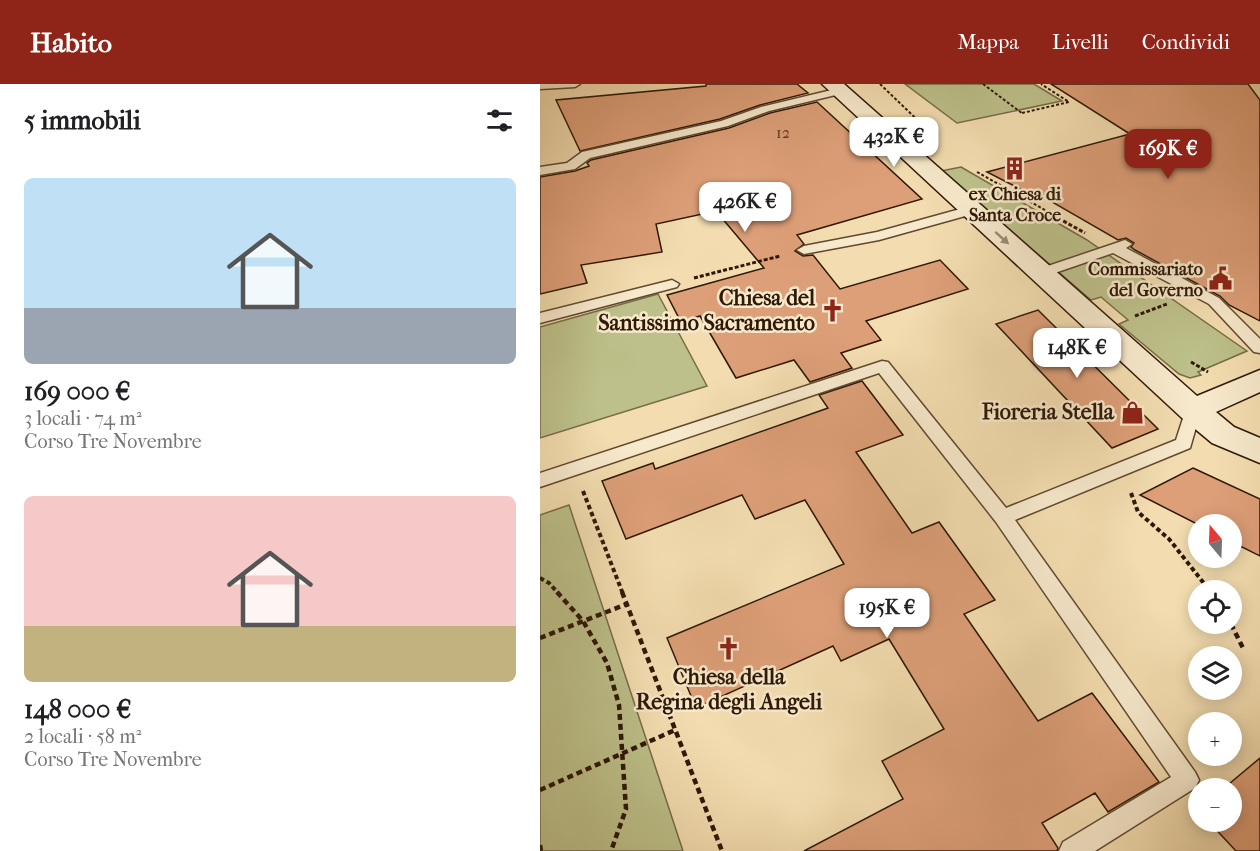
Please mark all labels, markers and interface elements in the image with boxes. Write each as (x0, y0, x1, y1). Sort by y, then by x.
text: Habito (30, 26, 112, 59)
text: Mappa (958, 30, 1019, 54)
text: Livelli (1052, 30, 1109, 54)
text: Condividi (1142, 30, 1230, 54)
icon: filters (483, 104, 516, 137)
text: 5 immobili (24, 105, 141, 136)
pin: 432K € (845, 117, 943, 168)
house number: 12 (776, 123, 790, 142)
text: 432K € (863, 125, 925, 148)
pin: 169K € (1119, 129, 1217, 180)
text: 169K € (1138, 137, 1198, 160)
building icon: ex Chiesa di Santa Croce (1002, 155, 1028, 181)
pin: 426K € (696, 182, 794, 233)
place label: ex Chiesa di Santa Croce (969, 184, 1062, 226)
text: 426K € (713, 190, 777, 213)
icon: home (216, 217, 324, 325)
one-way arrow (994, 231, 1009, 244)
place label: Commissariato del Governo (1088, 259, 1203, 301)
public building icon: Commissariato del Governo (1208, 266, 1234, 292)
place label: Chiesa del Santissimo Sacramento (598, 285, 816, 336)
church icon: Chiesa del Santissimo Sacramento (820, 298, 846, 324)
pin: 148K € (1028, 328, 1126, 379)
text: 148K € (1047, 336, 1107, 359)
text: 169 000 € (24, 376, 131, 407)
place label: Fioreria Stella (981, 399, 1115, 425)
shop icon: Fioreria Stella (1119, 399, 1145, 425)
text: 3 locali · 74 m² (24, 407, 142, 430)
text: Corso Tre Novembre (24, 430, 202, 453)
north arrow (1188, 514, 1242, 568)
map controls (1188, 514, 1242, 832)
icon: home (216, 535, 324, 643)
button: locate (1188, 580, 1242, 634)
pin: 195K € (838, 588, 936, 639)
text: 195K € (859, 596, 915, 619)
church icon: Chiesa della Regina degli Angeli (716, 635, 742, 661)
button: layers (1188, 646, 1242, 700)
place label: Chiesa della Regina degli Angeli (636, 664, 823, 715)
text: 148 000 € (24, 694, 131, 725)
button: + (1188, 712, 1242, 766)
text: 2 locali · 58 m² (24, 725, 141, 748)
text: Corso Tre Novembre (24, 748, 202, 771)
button: − (1188, 778, 1242, 832)

